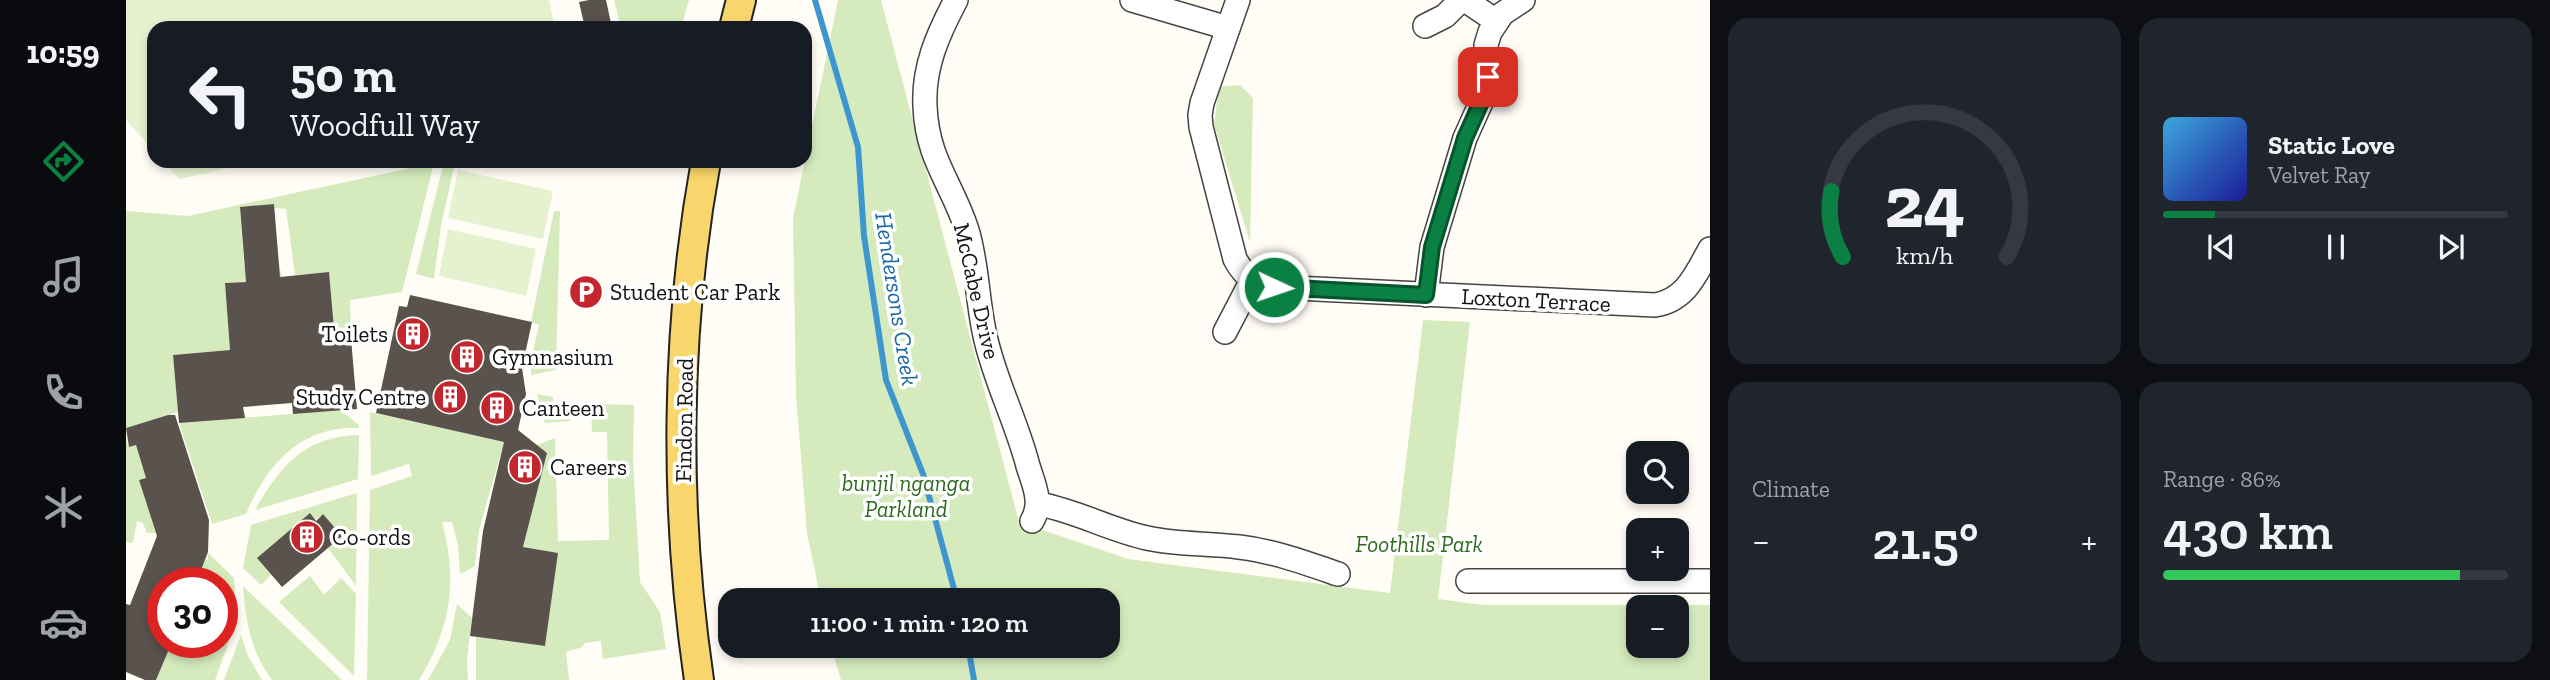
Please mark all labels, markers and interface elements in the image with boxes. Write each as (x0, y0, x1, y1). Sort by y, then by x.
text: 10:59 (26, 33, 100, 71)
text: 50 m (290, 46, 396, 105)
pin (1458, 47, 1518, 107)
icon: left (175, 49, 266, 140)
icon: arrive (1469, 58, 1507, 96)
text: Woodfull Way (290, 106, 480, 144)
text: Static Love (2268, 129, 2395, 161)
icon: directions (39, 137, 88, 186)
text: 24 (1884, 159, 1965, 247)
text: Velvet Ray (2268, 161, 2370, 189)
water label: Hendersons Creek (869, 210, 925, 388)
street label: McCabe Drive (948, 220, 1006, 362)
icon: previous (2202, 228, 2240, 266)
icon: pause (2317, 228, 2355, 266)
icon: next (2432, 228, 2470, 266)
text: km/h (1896, 240, 1953, 270)
position arrow (1237, 250, 1311, 324)
icon: music (39, 252, 88, 301)
parking icon: Student Car Park (567, 273, 605, 311)
place label: Student Car Park (610, 278, 780, 306)
street label: Loxton Terrace (1461, 282, 1611, 318)
building icon: Toilets (394, 315, 432, 353)
place label: Toilets (321, 320, 388, 348)
building icon: Gymnasium (448, 338, 486, 376)
place label: Gymnasium (492, 343, 613, 371)
street label: Findon Road (669, 357, 699, 483)
icon: phone (39, 368, 88, 417)
building icon: Study Centre (431, 378, 469, 416)
place label: Study Centre (296, 383, 426, 411)
building icon: Canteen (478, 389, 516, 427)
place label: Canteen (522, 394, 604, 422)
map controls (1626, 441, 1689, 658)
button: search (1626, 441, 1689, 504)
building icon: Careers (506, 448, 544, 486)
place label: Careers (550, 453, 627, 481)
text: Range · 86% (2163, 465, 2281, 493)
park label: bunjil nganga Parkland (842, 469, 970, 523)
text: Climate (1752, 475, 1830, 503)
icon: climate (39, 483, 88, 532)
text: 430 km (2163, 500, 2333, 562)
text: 21.5° (1872, 510, 1978, 572)
building icon: Co-ords (288, 518, 326, 556)
button: + (1626, 518, 1689, 581)
text: − (1752, 518, 1770, 564)
text: + (2081, 518, 2097, 564)
place label: Co-ords (332, 523, 411, 551)
park label: Foothills Park (1355, 530, 1483, 558)
speed limit sign: 30 (147, 567, 238, 658)
button: − (1626, 595, 1689, 658)
icon: car (39, 598, 88, 647)
text: 11:00 · 1 min · 120 m (810, 607, 1028, 639)

